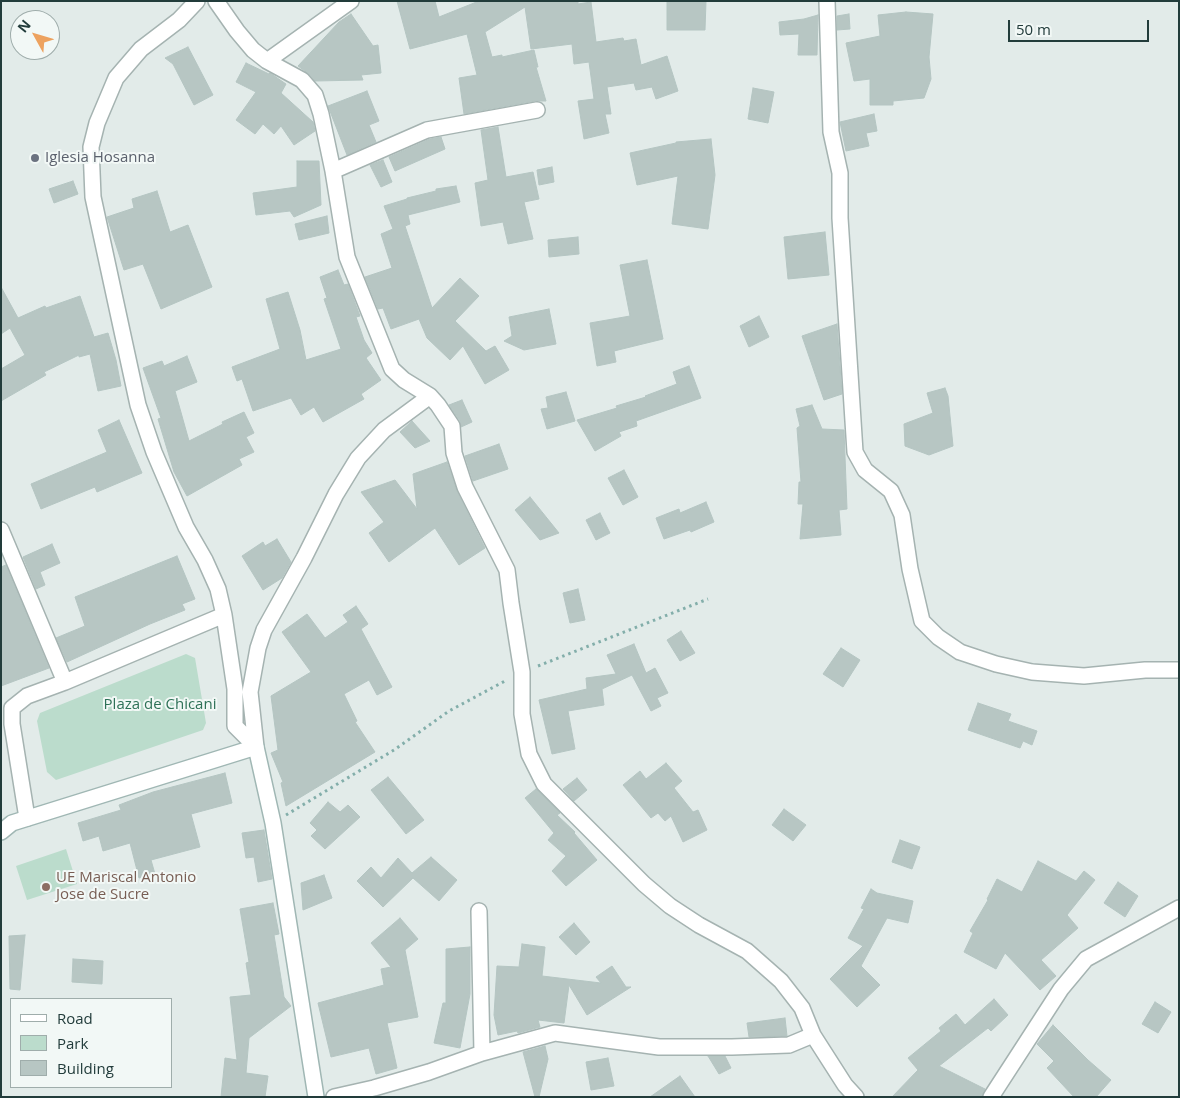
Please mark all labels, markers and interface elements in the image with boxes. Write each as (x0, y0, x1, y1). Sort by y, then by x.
north arrow (10, 10, 60, 60)
scale bar (1010, 10, 1151, 42)
text: N (13, 15, 35, 36)
text: 50 m (1016, 19, 1051, 39)
place label: Iglesia Hosanna (45, 149, 155, 167)
marker: Iglesia Hosanna (29, 152, 41, 164)
park label: Plaza de Chicani (104, 696, 216, 714)
place label: UE Mariscal Antonio Jose de Sucre (56, 869, 196, 904)
marker: UE Mariscal Antonio Jose de Sucre (40, 881, 52, 893)
legend (10, 998, 172, 1088)
text: Road (57, 1008, 93, 1028)
text: Park (57, 1033, 88, 1053)
text: Building (57, 1058, 114, 1078)

